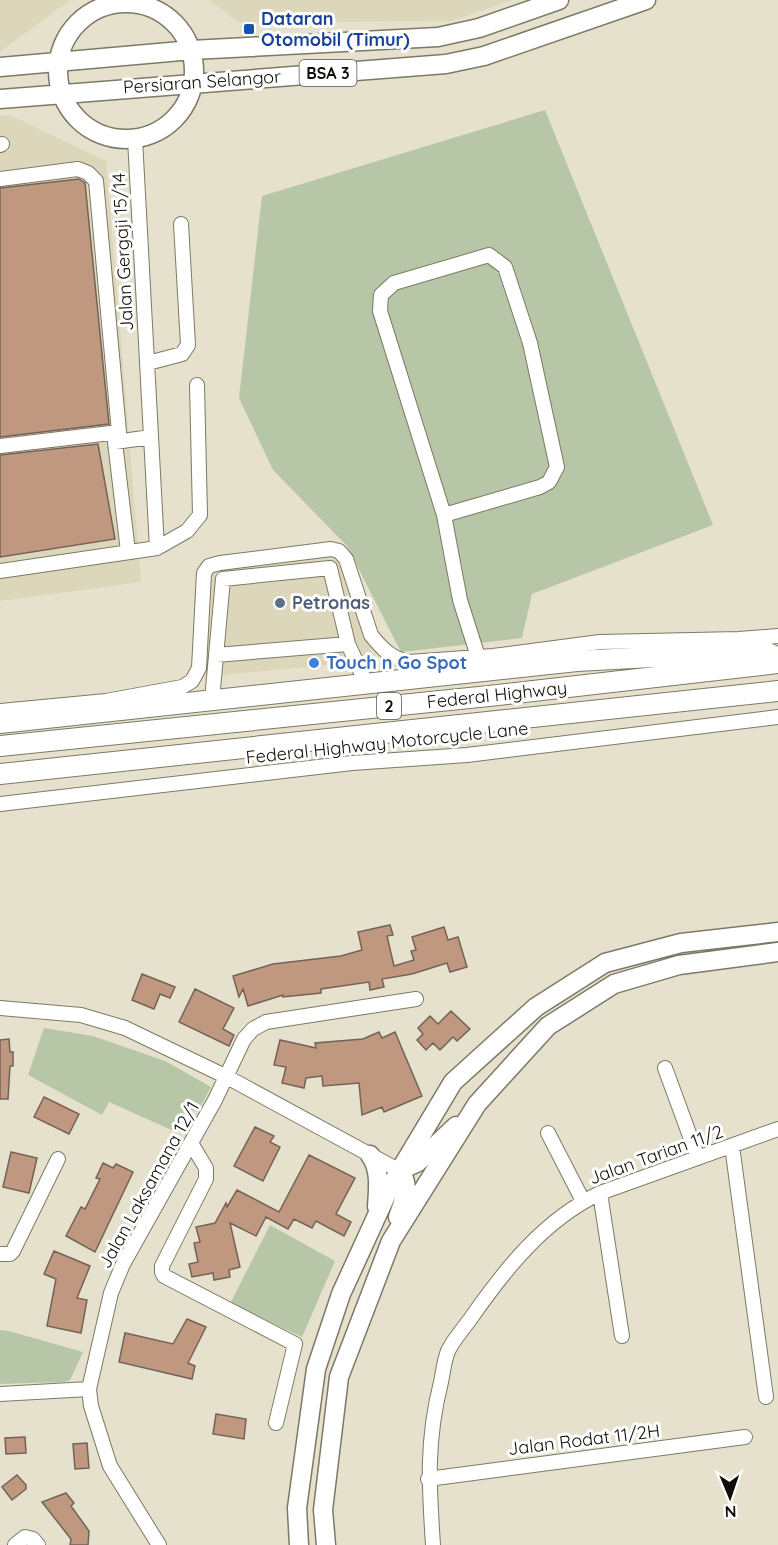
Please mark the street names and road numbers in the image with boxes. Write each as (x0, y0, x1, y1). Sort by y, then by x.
road number: BSA 3 (300, 60, 356, 86)
street label: Persiaran Selangor (122, 65, 282, 98)
street label: Jalan Gergaji 15/14 (107, 172, 138, 332)
street label: Federal Highway (426, 676, 568, 713)
road number: 2 (377, 693, 401, 719)
street label: Federal Highway Motorcycle Lane (245, 716, 529, 769)
street label: Jalan Laksamana 12/1 (93, 1097, 204, 1272)
street label: Jalan Tarian 11/2 (586, 1120, 726, 1189)
street label: Jalan Rodat 11/2H (507, 1419, 661, 1460)

